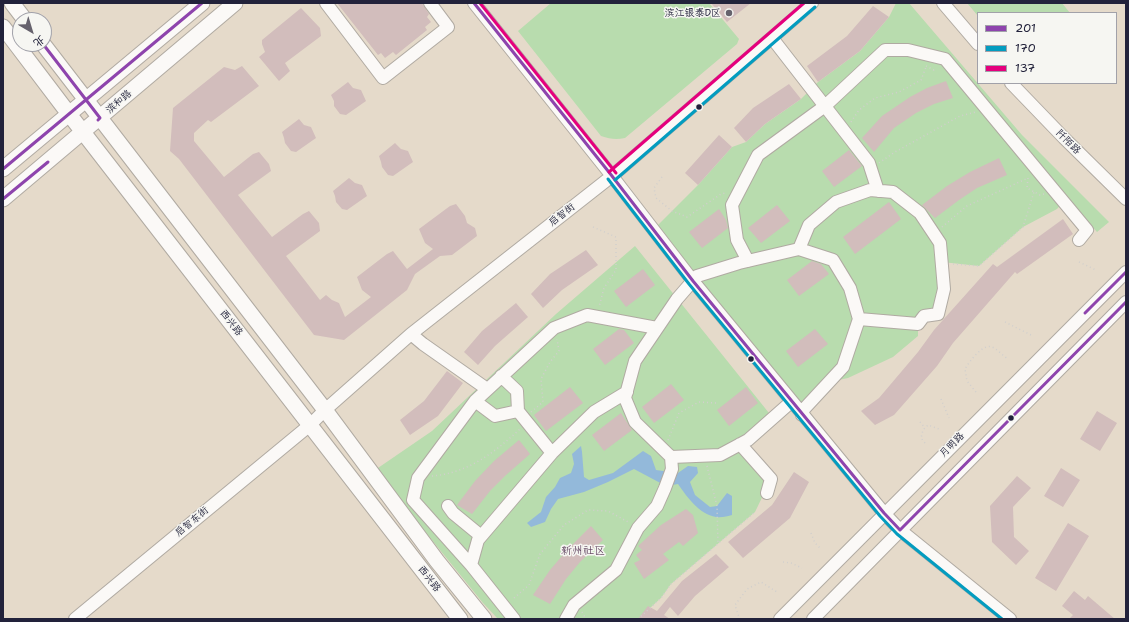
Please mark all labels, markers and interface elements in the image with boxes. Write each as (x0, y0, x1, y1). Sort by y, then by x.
place label: 滨江银泰D区 (664, 7, 721, 19)
marker: 滨江银泰D区 (724, 8, 734, 18)
north arrow (12, 12, 52, 52)
legend (977, 12, 1117, 84)
text: 201 (1015, 20, 1036, 36)
text: 北 (30, 32, 48, 50)
text: 170 (1015, 40, 1036, 56)
text: 137 (1015, 60, 1035, 76)
street label: 滨和路 (104, 88, 134, 116)
unlabelled marker (694, 102, 704, 112)
street label: 阡陌路 (1053, 127, 1083, 157)
street label: 启智街 (546, 201, 578, 229)
street label: 西兴路 (217, 307, 245, 339)
unlabelled marker (746, 354, 756, 364)
unlabelled marker (1006, 413, 1016, 423)
street label: 月明路 (937, 430, 967, 460)
street label: 启智东街 (173, 505, 211, 539)
district label: 新州社区 (561, 544, 605, 558)
street label: 西兴路 (415, 563, 443, 595)

